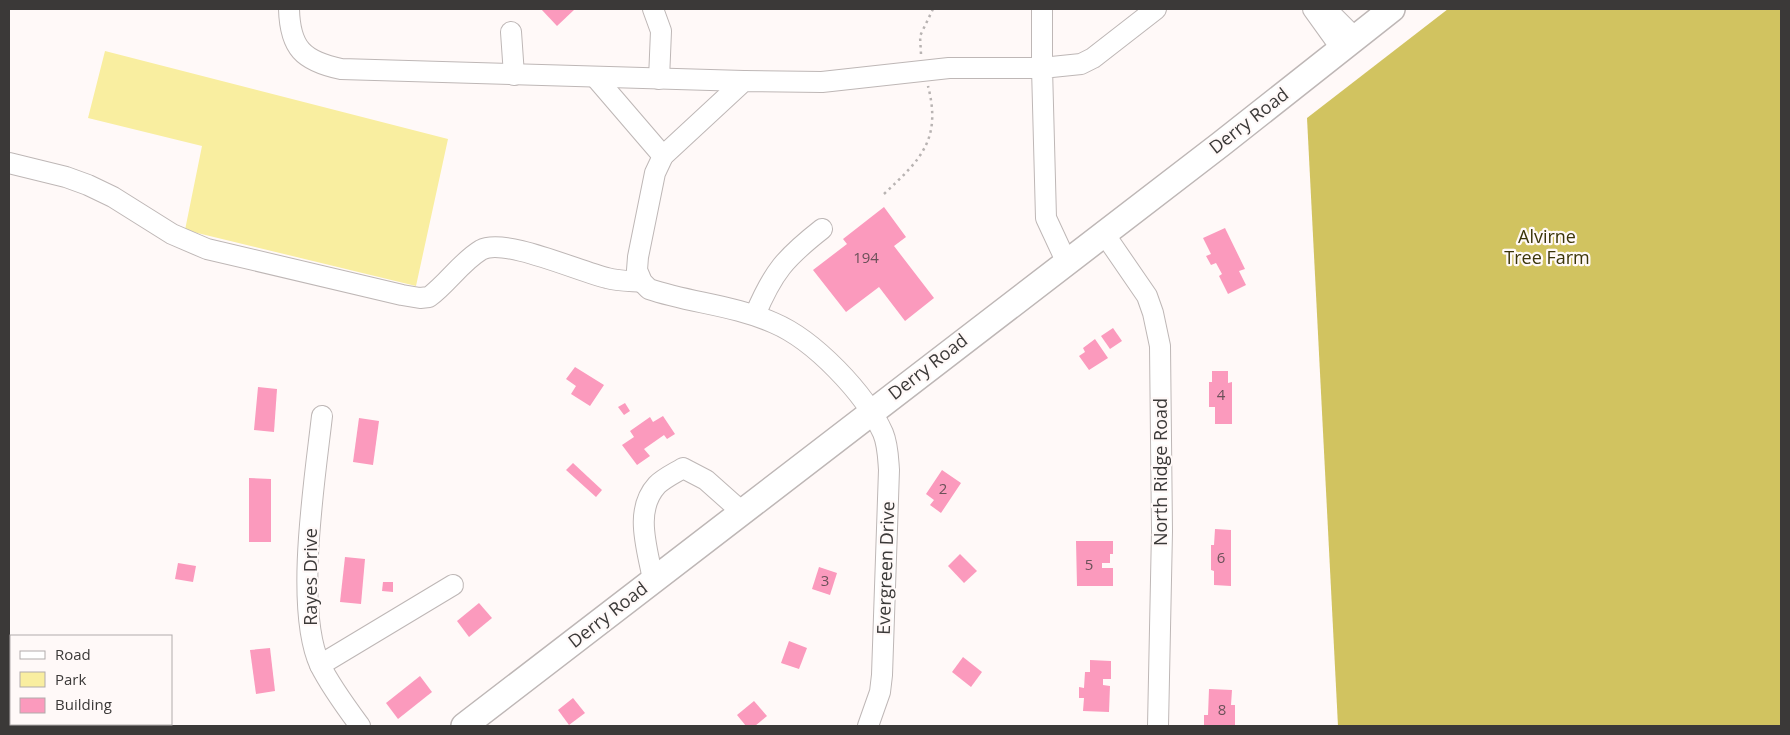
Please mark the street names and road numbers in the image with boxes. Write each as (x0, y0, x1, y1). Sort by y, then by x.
street label: Derry Road (1204, 82, 1293, 159)
street label: Derry Road (883, 328, 972, 405)
street label: North Ridge Road (1148, 398, 1172, 546)
street label: Evergreen Drive (871, 501, 899, 635)
street label: Rayes Drive (298, 528, 322, 626)
street label: Derry Road (563, 576, 652, 653)

